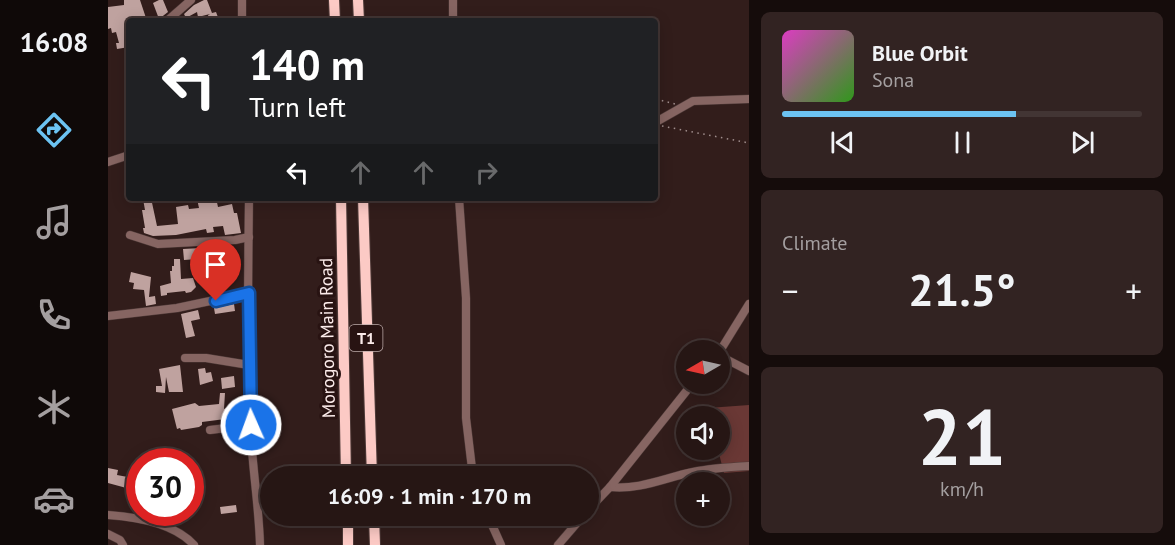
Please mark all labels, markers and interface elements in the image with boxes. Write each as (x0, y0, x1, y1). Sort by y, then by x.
text: 16:08 (20, 25, 88, 59)
text: 140 m (249, 37, 365, 92)
text: Blue Orbit (872, 39, 968, 67)
icon: left (150, 42, 228, 120)
text: Sona (872, 67, 914, 93)
text: Turn left (249, 90, 346, 124)
icon: directions (33, 109, 75, 151)
icon: previous (826, 126, 859, 159)
icon: pause (946, 126, 979, 159)
icon: next (1066, 126, 1099, 159)
icon: left (281, 156, 314, 189)
icon: ahead (344, 156, 377, 189)
icon: ahead (407, 156, 440, 189)
icon: right (470, 156, 503, 189)
icon: music (33, 201, 75, 243)
text: Climate (782, 230, 848, 256)
pin (190, 239, 241, 301)
icon: arrive (199, 248, 232, 281)
street label: Morogoro Main Road (314, 258, 340, 418)
text: 21.5° (908, 260, 1016, 318)
text: − (782, 269, 799, 312)
text: + (1125, 269, 1142, 312)
icon: phone (33, 294, 75, 336)
road number: T1 (350, 325, 382, 351)
north arrow (676, 340, 730, 394)
map controls (676, 340, 730, 526)
icon: climate (33, 386, 75, 428)
text: 21 (918, 386, 1006, 487)
position arrow (219, 393, 283, 457)
button: sound (676, 406, 730, 460)
speed limit sign: 30 (126, 448, 204, 526)
button: + (676, 472, 730, 526)
text: km/h (940, 476, 984, 502)
icon: car (33, 478, 75, 520)
text: 16:09 · 1 min · 170 m (328, 482, 531, 510)

